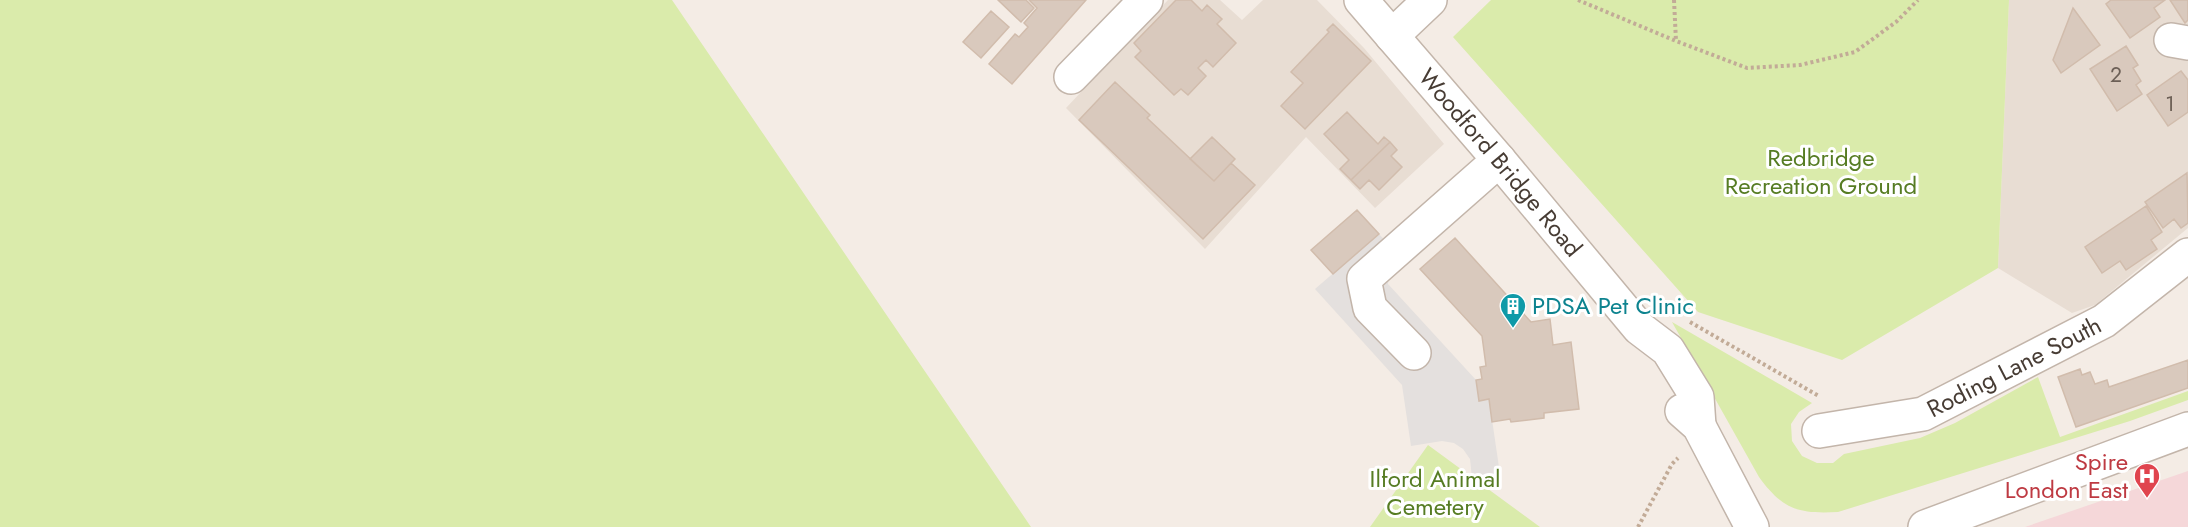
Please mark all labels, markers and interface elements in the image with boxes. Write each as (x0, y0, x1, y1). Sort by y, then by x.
street label: Woodford Bridge Road (1410, 60, 1591, 264)
house number: 2 (2110, 60, 2122, 90)
house number: 1 (2165, 89, 2175, 119)
park label: Redbridge Recreation Ground (1725, 140, 1917, 203)
place label: PDSA Pet Clinic (1532, 288, 1694, 323)
building icon: PDSA Pet Clinic (1498, 291, 1528, 329)
street label: Roding Lane South (1921, 307, 2107, 426)
place label: Spire London East (2005, 444, 2128, 507)
park label: Ilford Animal Cemetery (1370, 461, 1500, 524)
hospital icon: Spire London East (2132, 461, 2162, 499)

